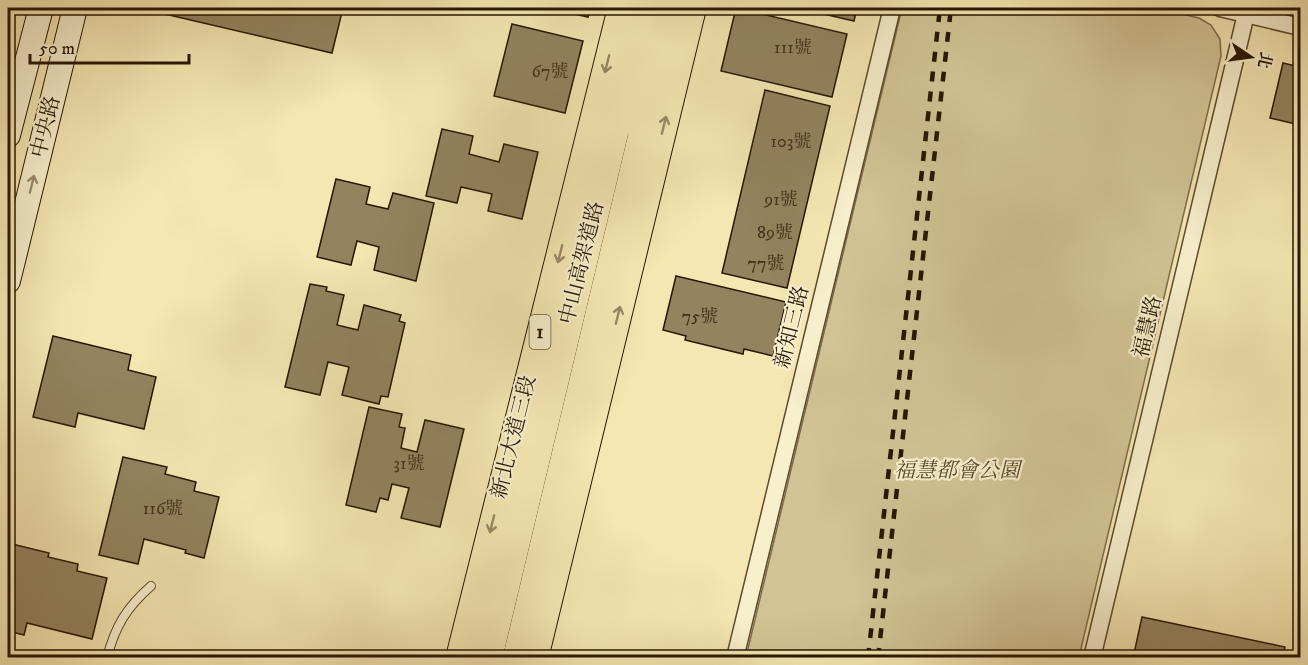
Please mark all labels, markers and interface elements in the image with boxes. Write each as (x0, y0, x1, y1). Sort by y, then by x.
scale bar (30, 27, 189, 65)
north arrow (1221, 27, 1281, 87)
house number: 111號 (774, 37, 812, 59)
text: 50 m (39, 38, 75, 60)
text: 北 (1253, 50, 1276, 70)
one-way arrow (600, 54, 612, 73)
house number: 67號 (532, 61, 568, 83)
street label: 中央路 (26, 93, 66, 161)
one-way arrow (658, 116, 670, 135)
house number: 103號 (771, 131, 811, 153)
one-way arrow (26, 174, 38, 193)
house number: 91號 (763, 189, 798, 211)
street label: 中山高架道路 (554, 199, 610, 327)
house number: 89號 (757, 222, 793, 244)
one-way arrow (553, 244, 565, 263)
house number: 77號 (748, 253, 784, 275)
street label: 新知三路 (769, 283, 815, 371)
street label: 福慧路 (1128, 293, 1168, 361)
one-way arrow (612, 306, 624, 325)
house number: 75號 (682, 306, 718, 328)
road number: 1 (530, 315, 550, 349)
street label: 新北大道三段 (486, 373, 542, 501)
house number: 31號 (393, 453, 425, 475)
park label: 福慧都會公園 (894, 458, 1023, 484)
house number: 116號 (143, 498, 183, 520)
one-way arrow (486, 515, 498, 534)

